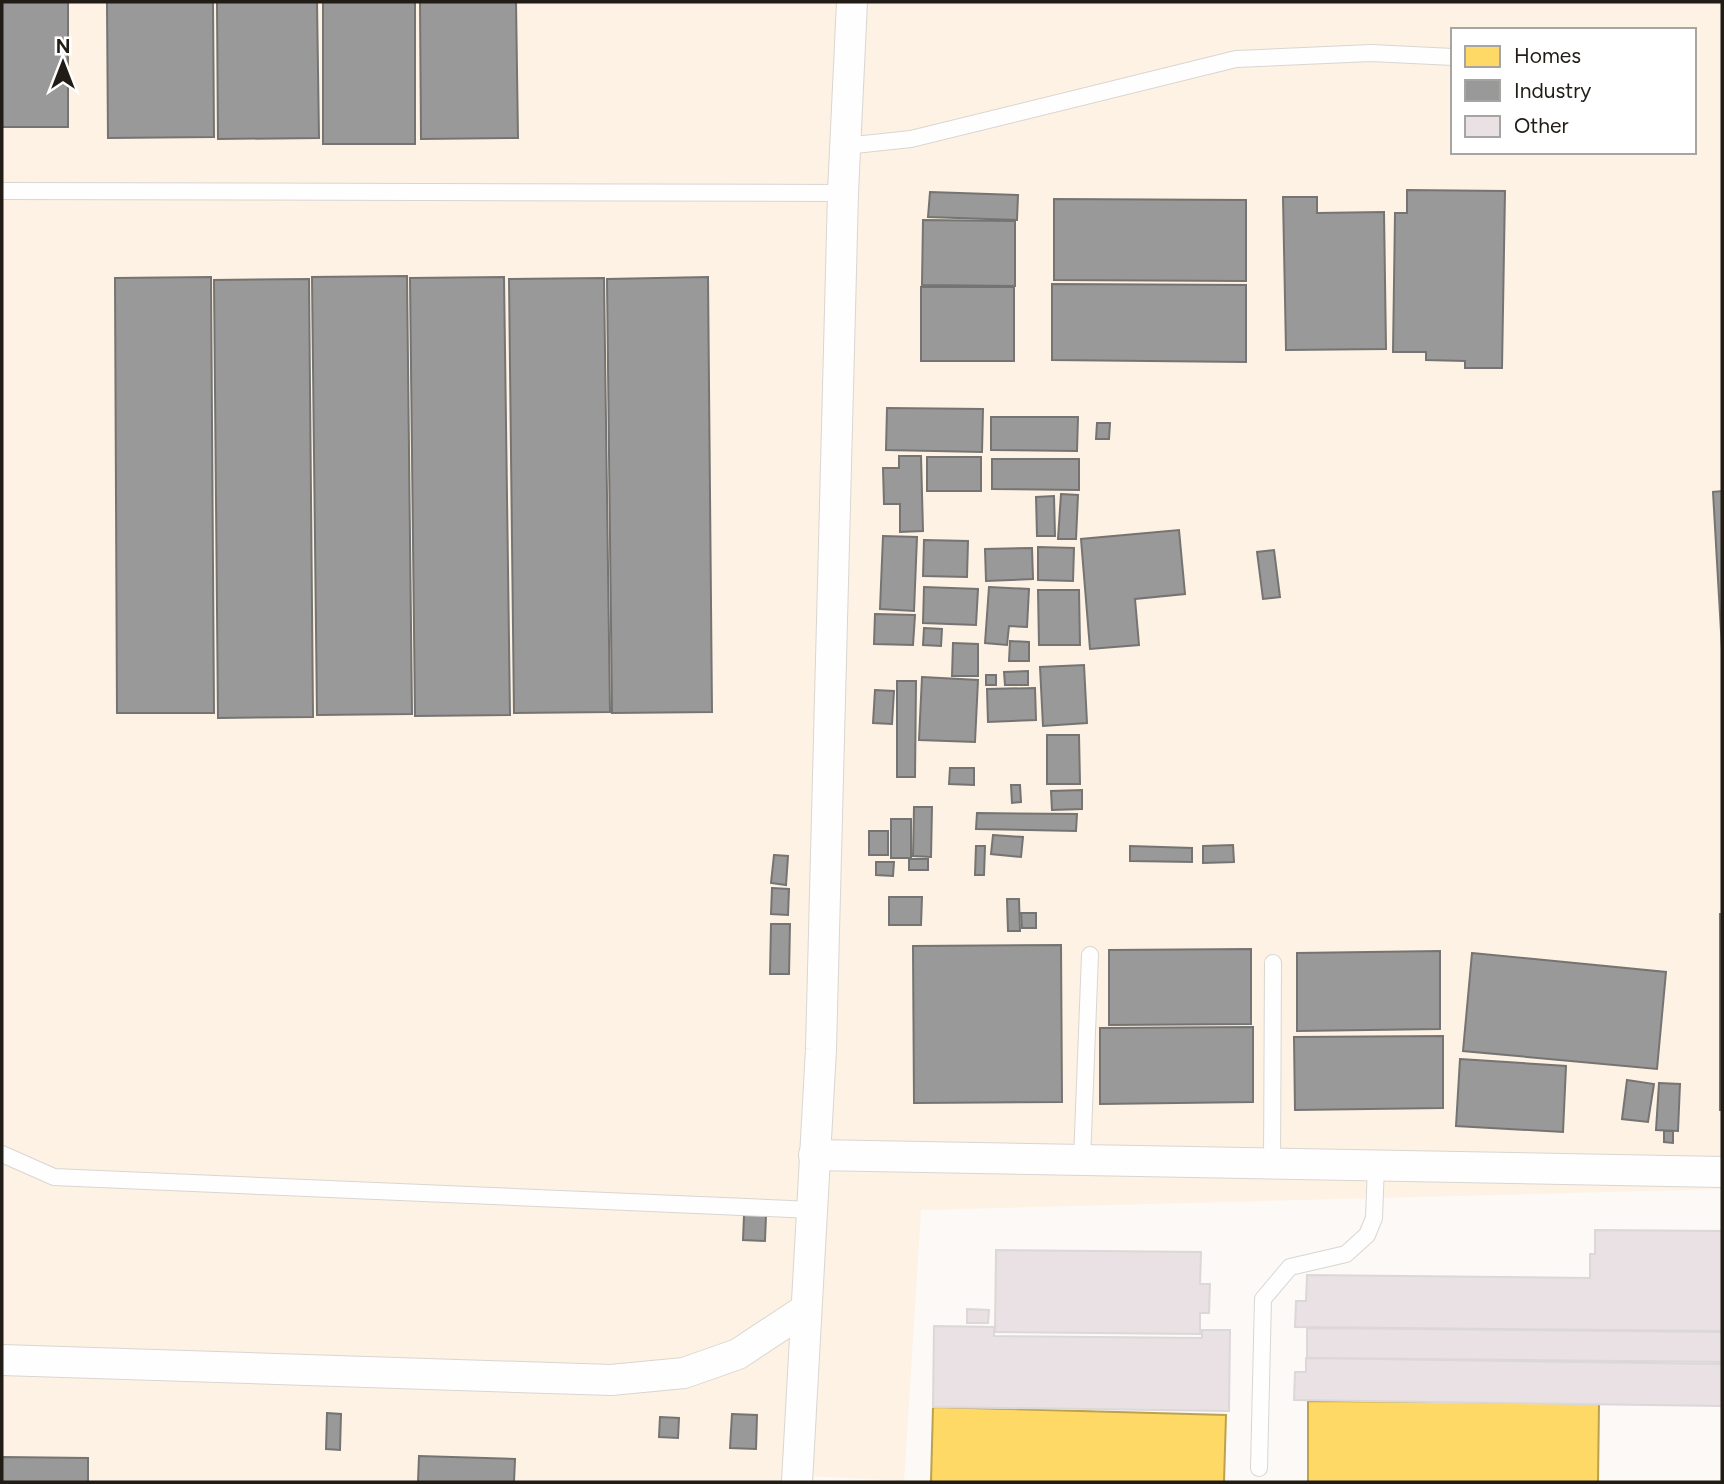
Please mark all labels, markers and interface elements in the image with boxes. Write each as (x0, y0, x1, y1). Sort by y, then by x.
north arrow (28, 28, 98, 98)
legend (1451, 28, 1696, 154)
text: N (56, 35, 70, 58)
text: Homes (1514, 43, 1581, 68)
text: Industry (1514, 78, 1591, 103)
text: Other (1514, 113, 1569, 138)

